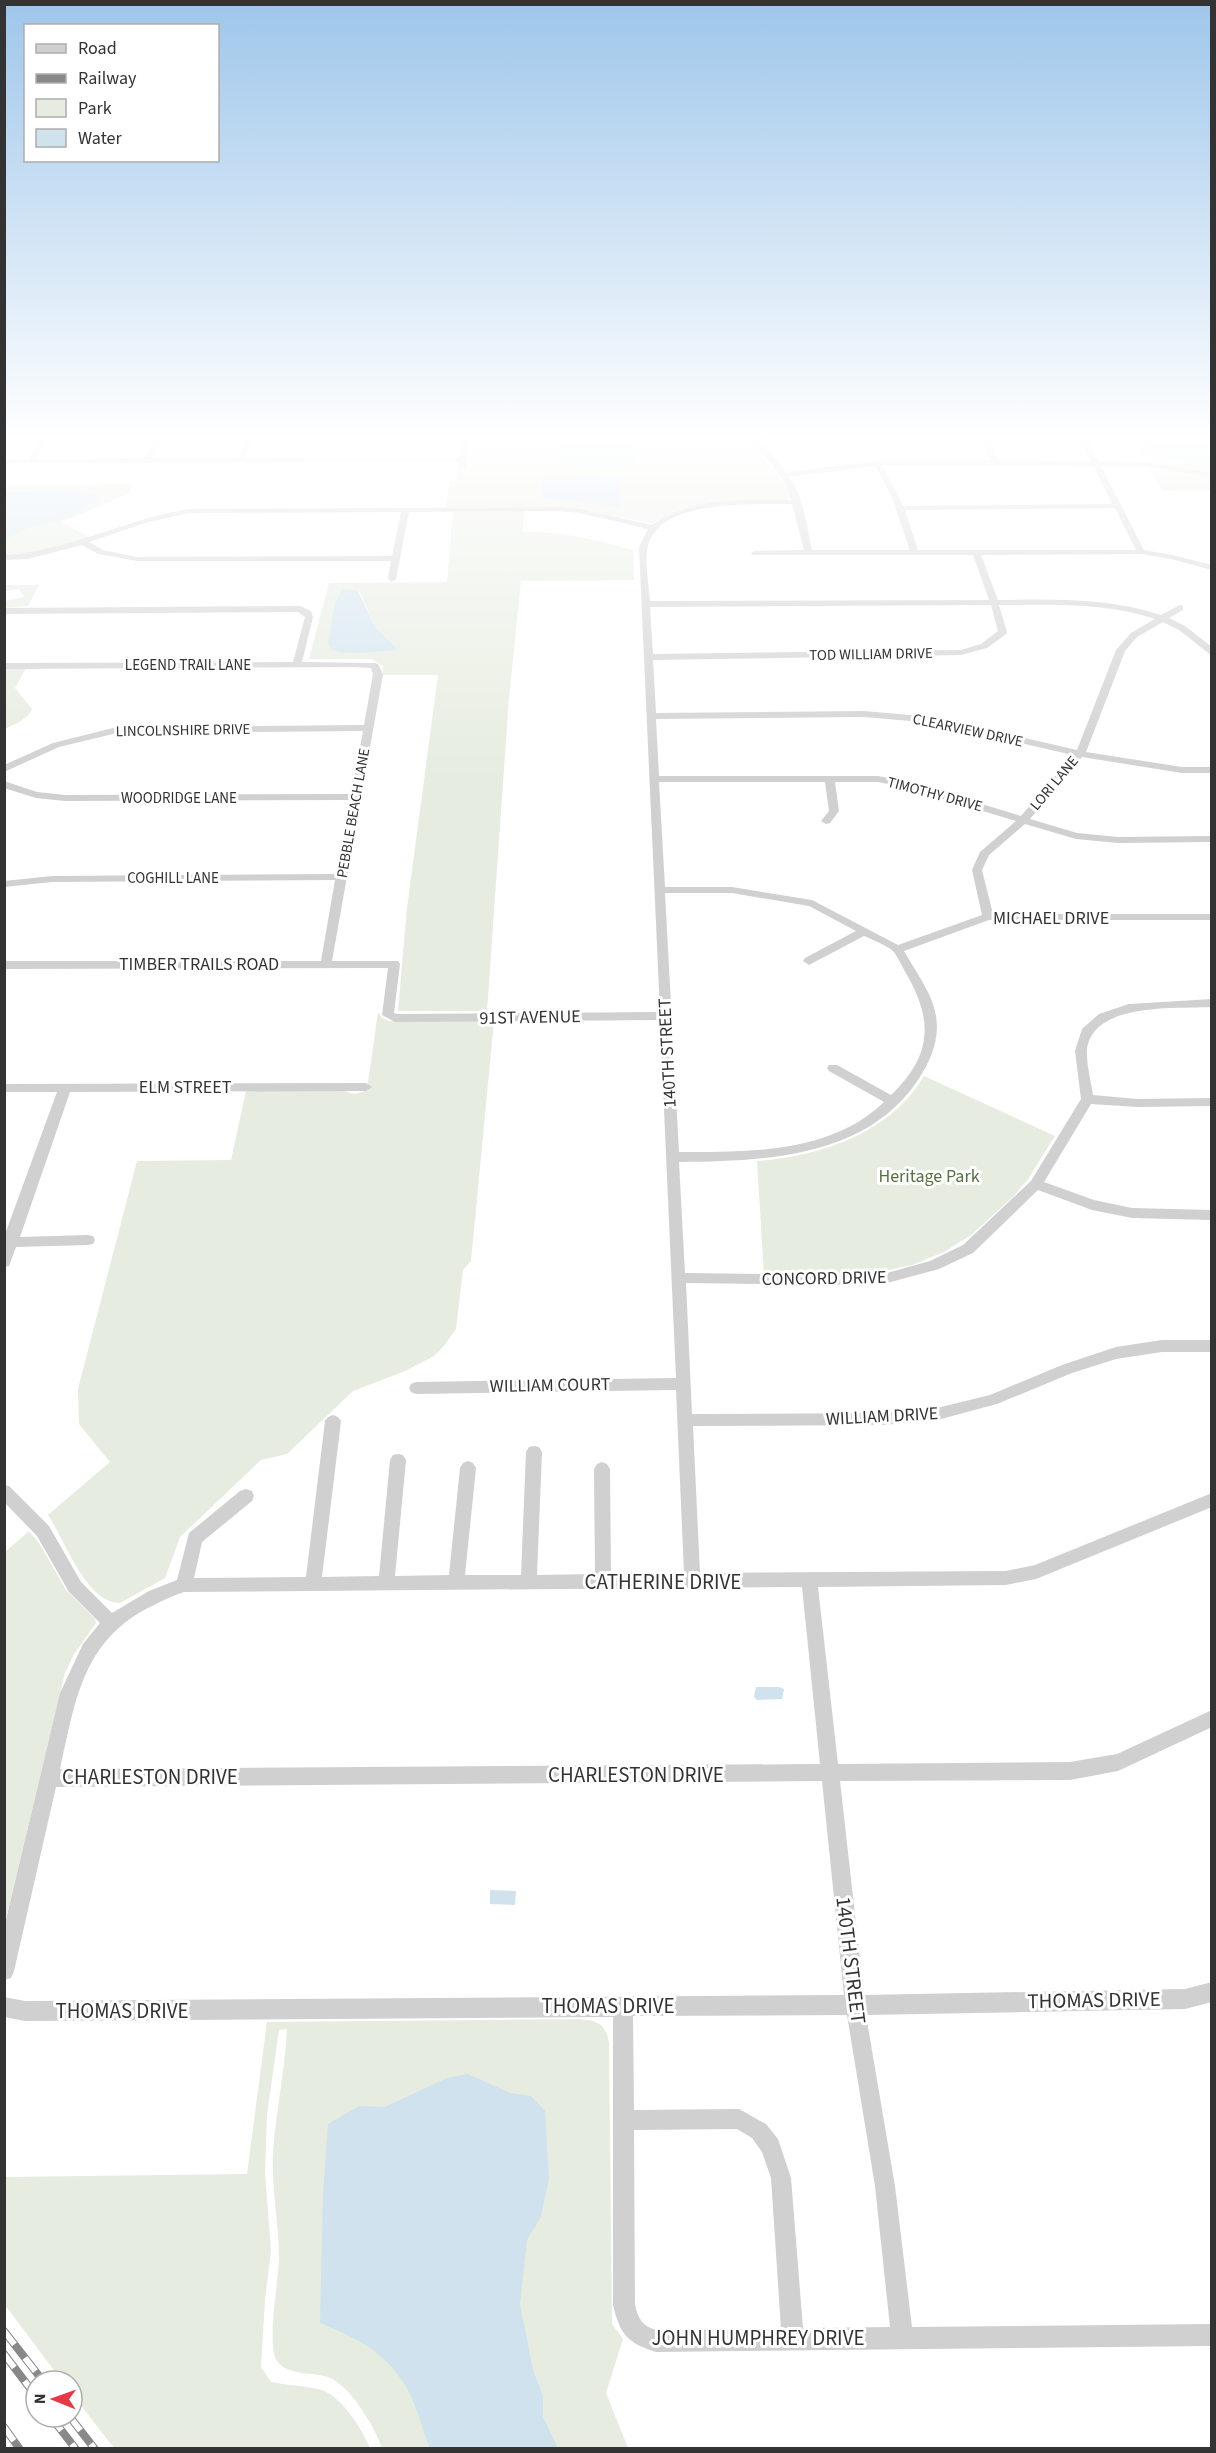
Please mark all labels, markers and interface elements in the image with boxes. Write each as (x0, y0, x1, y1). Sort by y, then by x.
legend (24, 24, 219, 162)
text: Road (78, 36, 117, 61)
text: Railway (78, 66, 137, 91)
text: Park (78, 96, 112, 121)
text: Water (78, 126, 122, 151)
street label: TOD WILLIAM DRIVE (809, 643, 933, 666)
street label: LEGEND TRAIL LANE (125, 655, 251, 676)
street label: CLEARVIEW DRIVE (911, 709, 1025, 752)
street label: LINCOLNSHIRE DRIVE (116, 719, 251, 742)
street label: PEBBLE BEACH LANE (332, 746, 375, 880)
street label: LORI LANE (1025, 751, 1084, 815)
street label: TIMOTHY DRIVE (885, 772, 985, 817)
street label: WOODRIDGE LANE (121, 788, 237, 809)
street label: COGHILL LANE (127, 868, 219, 889)
street label: MICHAEL DRIVE (993, 906, 1109, 931)
street label: TIMBER TRAILS ROAD (119, 952, 279, 977)
street label: 140TH STREET (652, 997, 683, 1108)
street label: 91ST AVENUE (479, 1004, 581, 1031)
street label: ELM STREET (139, 1075, 232, 1100)
park label: Heritage Park (878, 1164, 980, 1189)
street label: CONCORD DRIVE (761, 1265, 887, 1292)
street label: WILLIAM COURT (490, 1372, 611, 1399)
street label: WILLIAM DRIVE (825, 1401, 939, 1432)
street label: CATHERINE DRIVE (585, 1567, 741, 1597)
street label: CHARLESTON DRIVE (548, 1760, 724, 1790)
street label: CHARLESTON DRIVE (62, 1762, 238, 1792)
street label: 140TH STREET (828, 1895, 874, 2025)
street label: THOMAS DRIVE (1027, 1984, 1161, 2016)
street label: THOMAS DRIVE (541, 1991, 675, 2021)
street label: THOMAS DRIVE (55, 1996, 189, 2026)
street label: JOHN HUMPHREY DRIVE (651, 2323, 865, 2353)
north arrow (24, 2369, 84, 2429)
text: N (29, 2393, 51, 2404)

